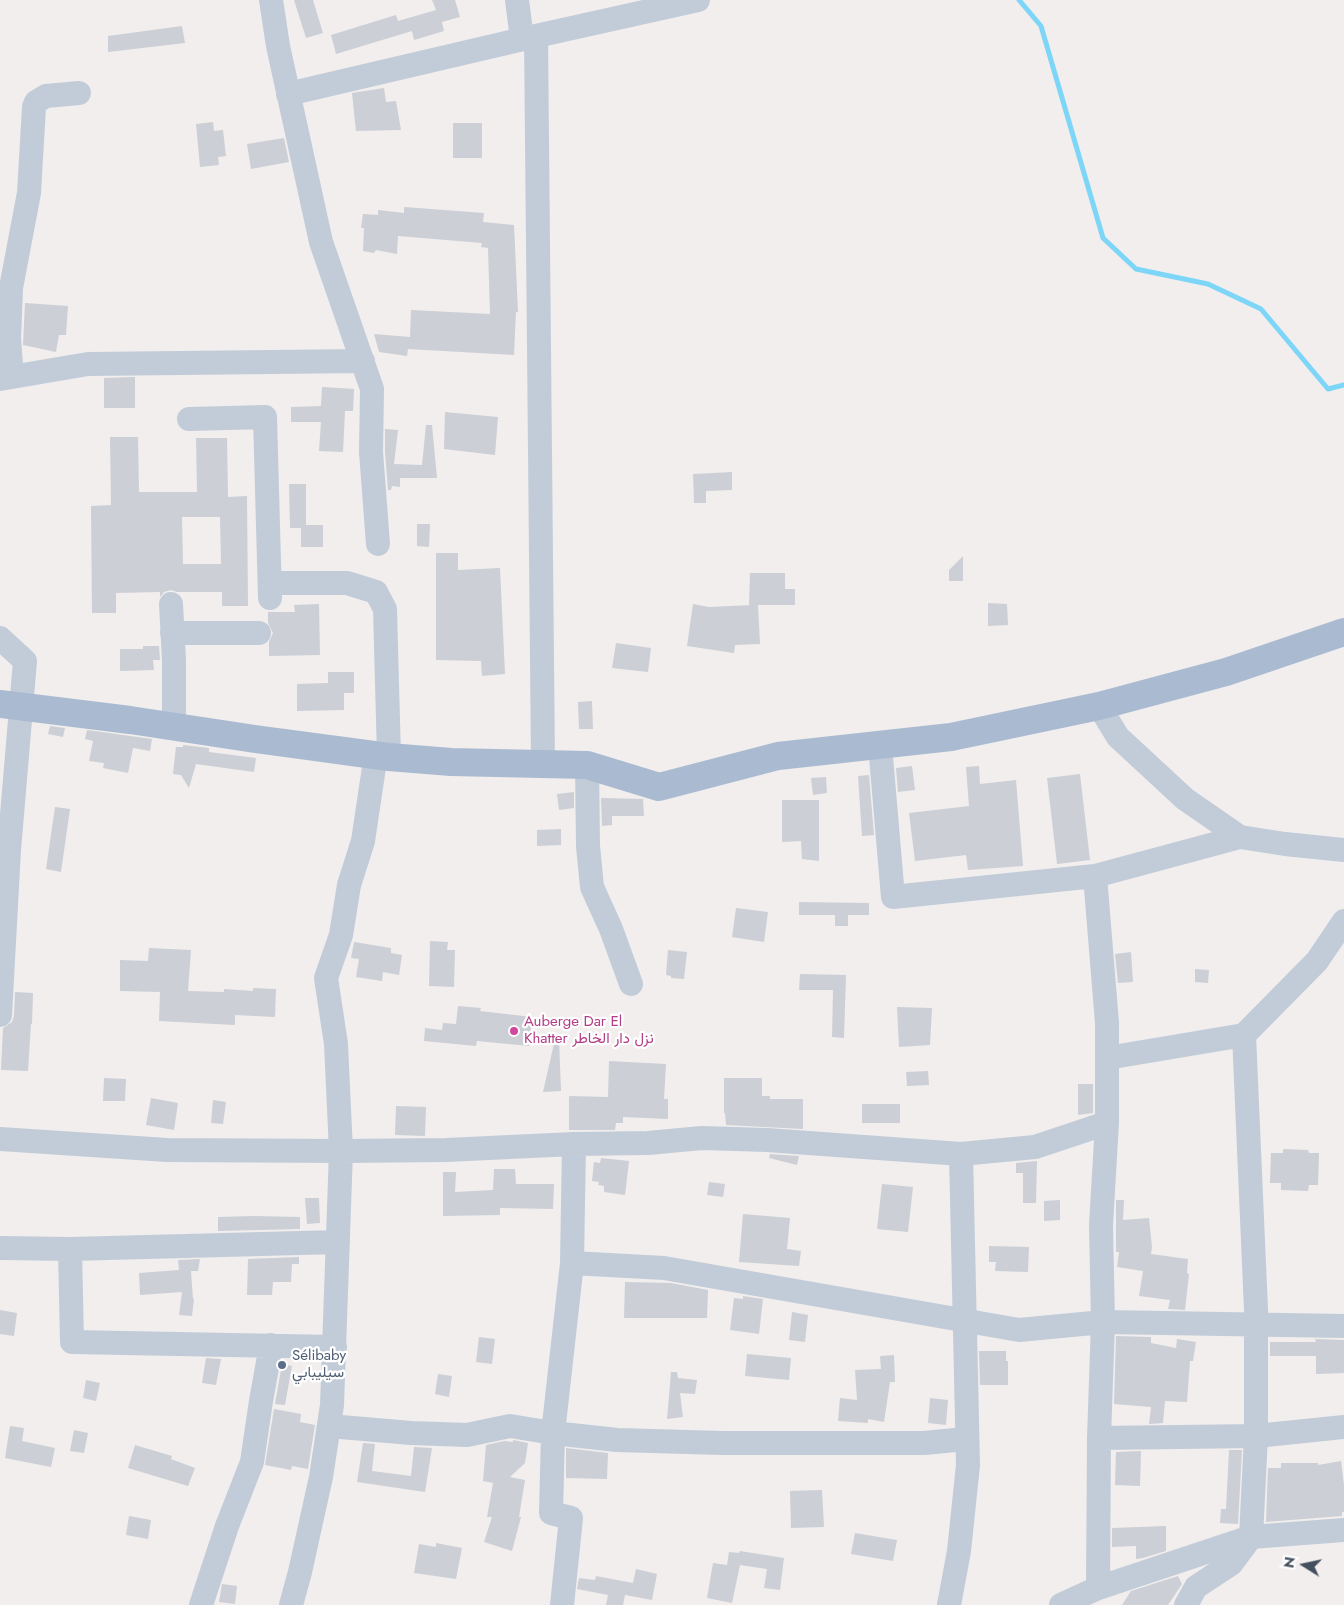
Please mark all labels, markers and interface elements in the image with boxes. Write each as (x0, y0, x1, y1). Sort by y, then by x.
place label: Auberge Dar El Khatter نزل دار الخاطر (524, 1013, 654, 1048)
marker: Auberge Dar El Khatter نزل دار الخاطر (508, 1025, 520, 1037)
place label: Sélibaby سيليبابي (292, 1347, 346, 1382)
marker: Sélibaby سيليبابي (276, 1359, 288, 1371)
north arrow (1279, 1540, 1329, 1590)
text: N (1278, 1555, 1300, 1570)

